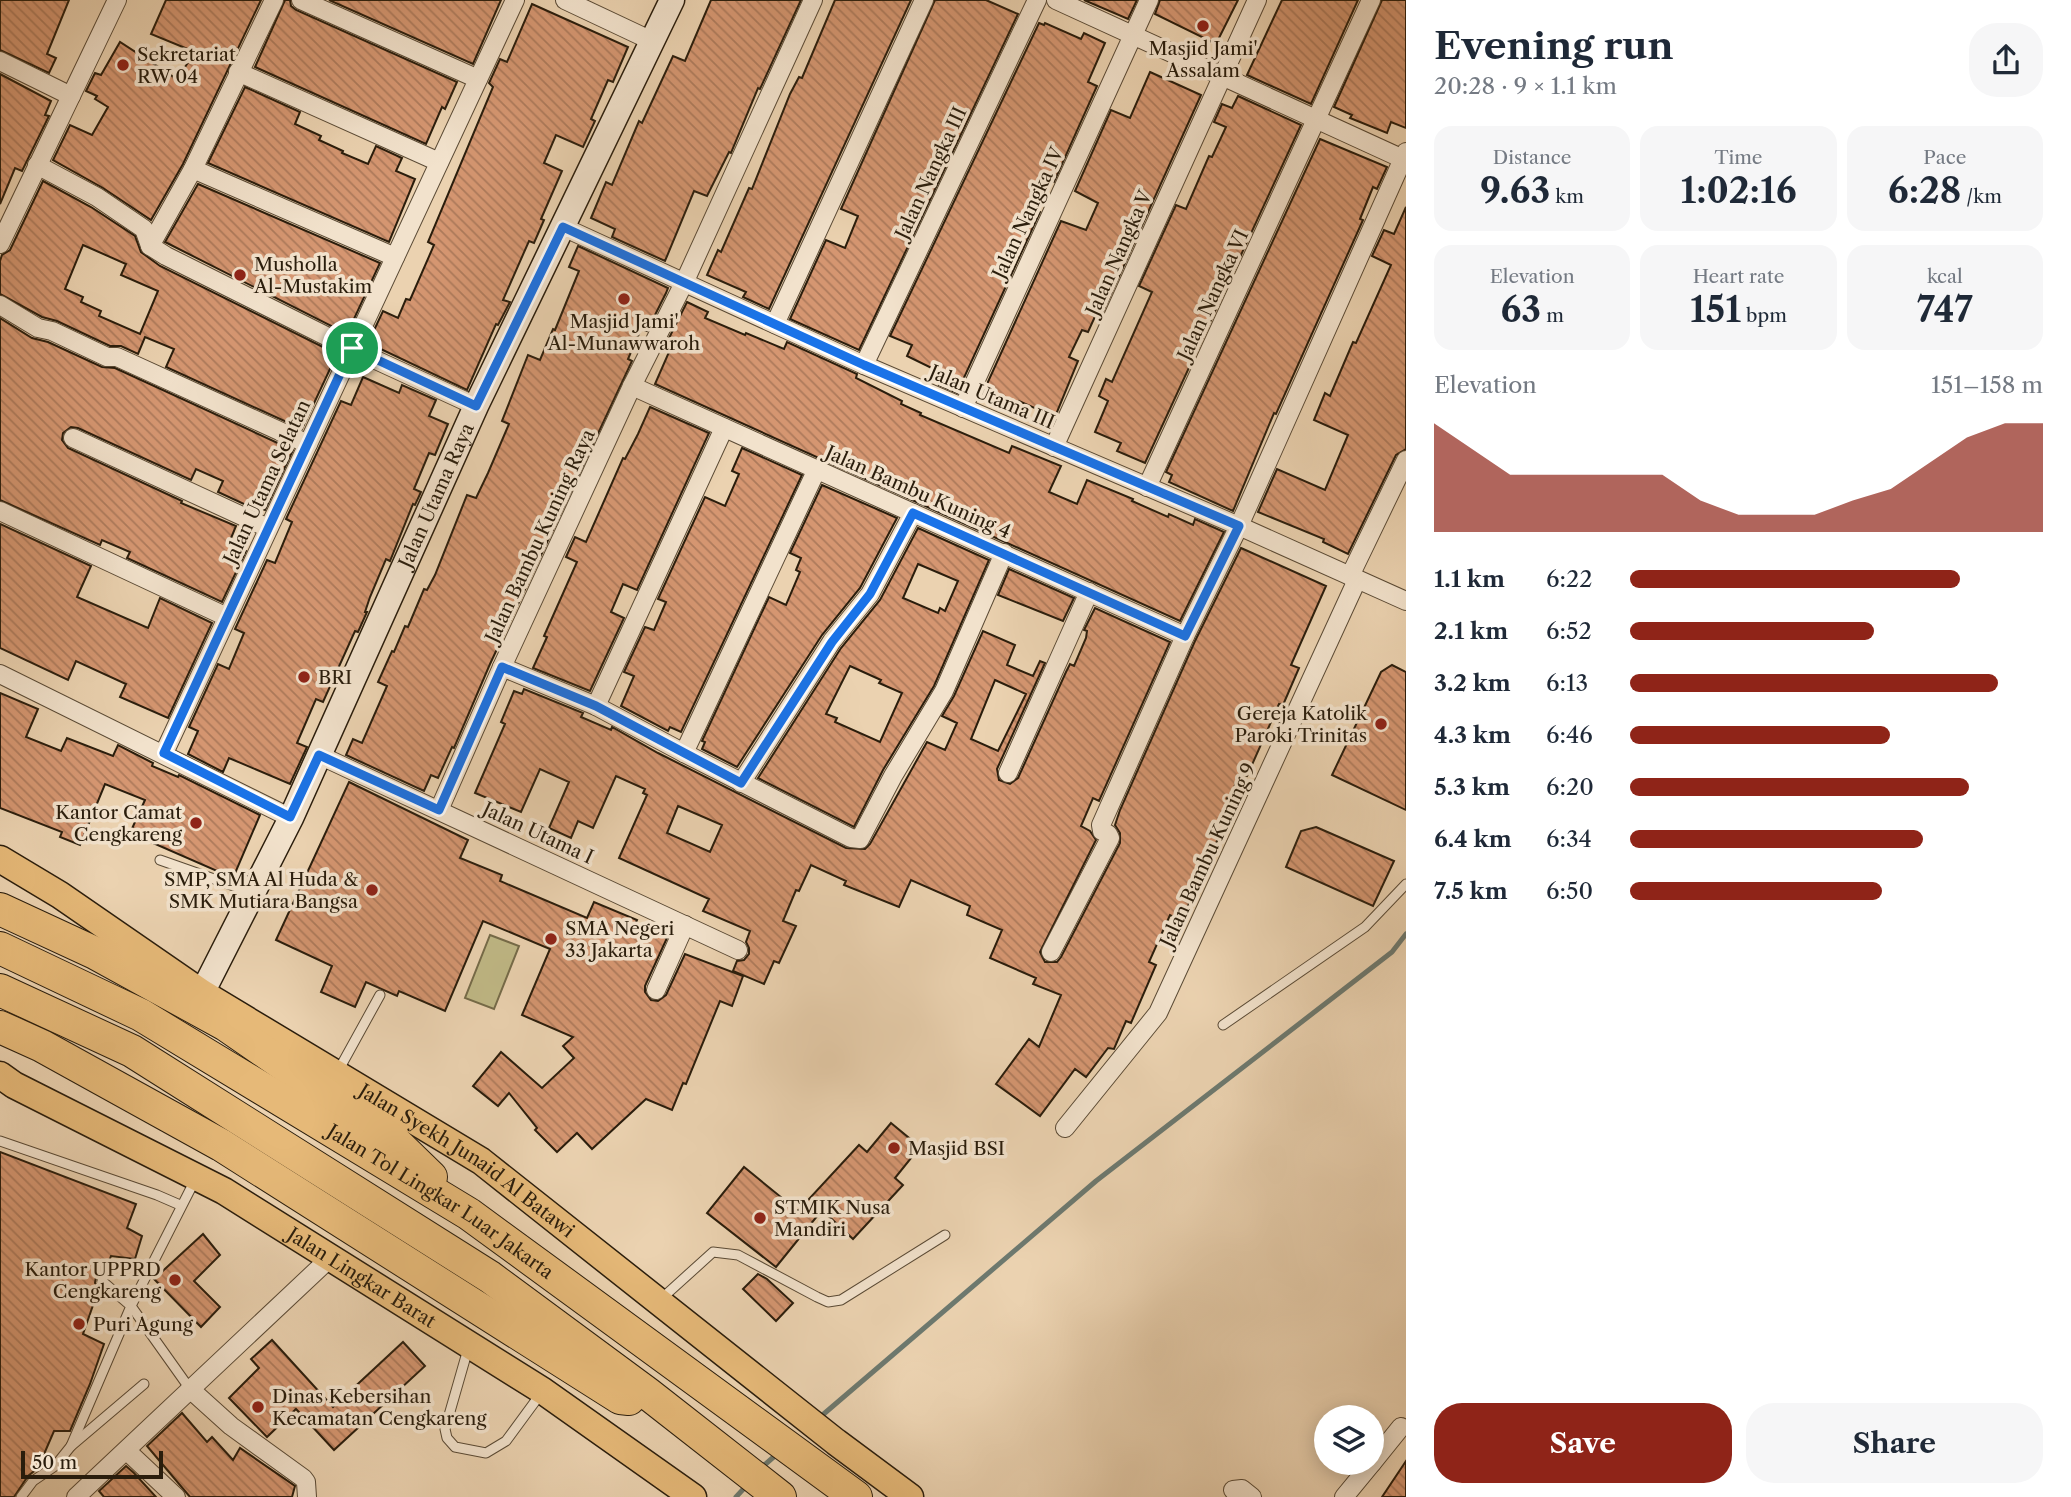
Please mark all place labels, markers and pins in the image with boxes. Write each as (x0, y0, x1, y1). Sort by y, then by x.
marker: Masjid Jami' Assalam (1195, 18, 1211, 34)
place label: Masjid Jami' Assalam (1148, 37, 1258, 82)
place label: Sekretariat RW 04 (137, 43, 236, 88)
marker: Sekretariat RW 04 (115, 57, 131, 73)
place label: Musholla Al-Mustakim (253, 253, 373, 298)
marker: Musholla Al-Mustakim (232, 267, 248, 283)
marker: Masjid Jami' Al-Munawwaroh (616, 291, 632, 307)
place label: Masjid Jami' Al-Munawwaroh (547, 310, 700, 355)
pin (322, 318, 382, 378)
place label: BRI (318, 666, 352, 689)
marker: BRI (296, 669, 312, 685)
place label: Gereja Katolik Paroki Trinitas (1234, 702, 1368, 747)
marker: Gereja Katolik Paroki Trinitas (1373, 716, 1389, 732)
place label: Kantor Camat Cengkareng (55, 801, 183, 846)
marker: Kantor Camat Cengkareng (188, 815, 204, 831)
place label: SMP, SMA Al Huda & SMK Mutiara Bangsa (164, 868, 359, 913)
marker: SMP, SMA Al Huda & SMK Mutiara Bangsa (364, 882, 380, 898)
place label: SMA Negeri 33 Jakarta (565, 917, 674, 962)
marker: SMA Negeri 33 Jakarta (543, 931, 559, 947)
place label: Masjid BSI (908, 1137, 1005, 1160)
marker: Masjid BSI (886, 1140, 902, 1156)
place label: STMIK Nusa Mandiri (774, 1196, 891, 1241)
marker: STMIK Nusa Mandiri (752, 1210, 768, 1226)
place label: Kantor UPPRD Cengkareng (24, 1258, 162, 1303)
marker: Kantor UPPRD Cengkareng (167, 1272, 183, 1288)
place label: Puri Agung (93, 1313, 194, 1336)
marker: Puri Agung (71, 1316, 87, 1332)
place label: Dinas Kebersihan Kecamatan Cengkareng (272, 1385, 487, 1430)
marker: Dinas Kebersihan Kecamatan Cengkareng (250, 1399, 266, 1415)

